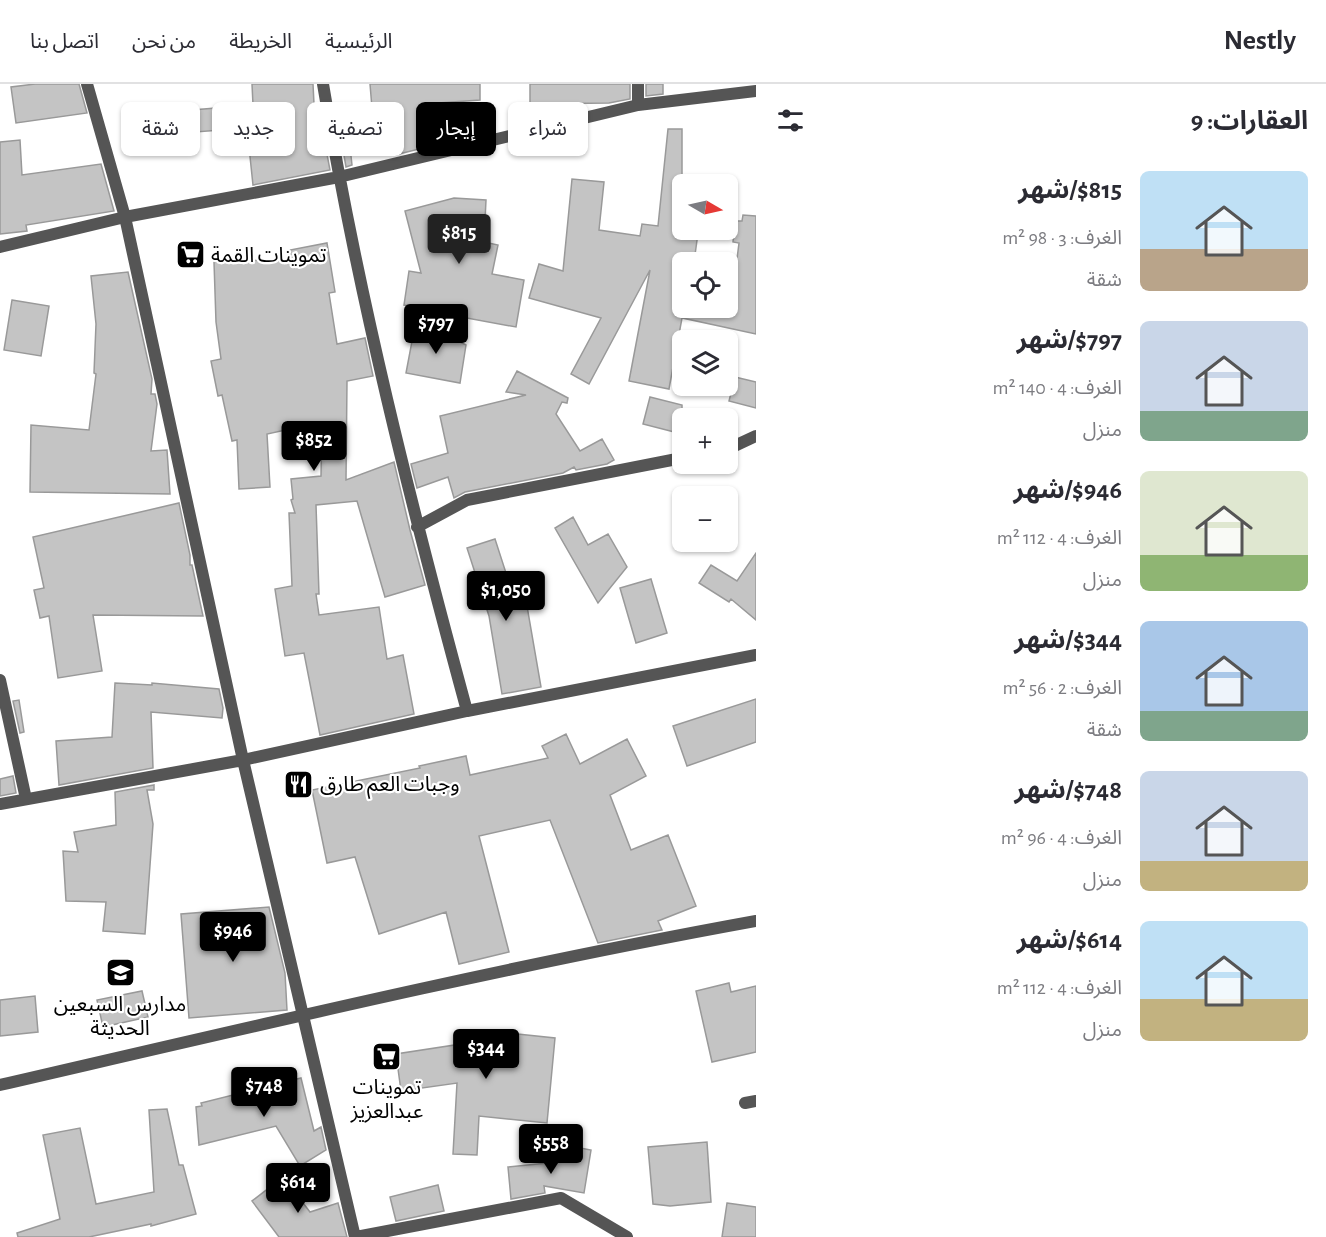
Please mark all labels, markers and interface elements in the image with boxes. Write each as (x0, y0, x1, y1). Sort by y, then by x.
text: Nestly (1224, 27, 1296, 55)
text: اتصل بنا (30, 31, 99, 52)
text: من نحن (132, 31, 196, 52)
text: الخريطة (229, 31, 292, 52)
text: الرئيسية (325, 31, 393, 52)
chip: شقة (121, 102, 200, 156)
chip: جديد (212, 102, 295, 156)
chip: تصفية (307, 102, 404, 156)
chip: إيجار (416, 102, 496, 156)
chip: شراء (508, 102, 588, 156)
icon: filters (774, 104, 807, 137)
text: العقارات: 9 (1191, 108, 1308, 134)
north arrow (672, 174, 738, 240)
map controls (672, 174, 738, 552)
text: $815/شهر (1018, 177, 1122, 203)
icon: home (1188, 195, 1260, 267)
pin: $815 (423, 214, 495, 265)
text: $815 (442, 223, 476, 243)
text: الغرف: 3 · 98 m² (1002, 228, 1122, 248)
supermarket icon: تموينات القمة (174, 239, 206, 271)
place label: تموينات القمة (211, 245, 326, 267)
button: locate (672, 252, 738, 318)
text: شقة (1087, 270, 1122, 290)
pin: $797 (400, 304, 472, 355)
text: $797 (418, 313, 454, 333)
text: $797/شهر (1017, 327, 1122, 353)
button: layers (672, 330, 738, 396)
icon: home (1188, 345, 1260, 417)
text: الغرف: 4 · 140 m² (993, 378, 1122, 398)
button: + (672, 408, 738, 474)
text: منزل (1083, 420, 1122, 440)
pin: $852 (278, 421, 350, 472)
text: $852 (296, 430, 332, 450)
text: $946/شهر (1013, 477, 1122, 503)
button: − (672, 486, 738, 552)
icon: home (1188, 495, 1260, 567)
text: الغرف: 4 · 112 m² (997, 528, 1122, 548)
text: منزل (1083, 570, 1122, 590)
pin: $1,050 (457, 571, 555, 622)
text: $1,050 (481, 580, 531, 600)
text: $344/شهر (1014, 627, 1122, 653)
icon: home (1188, 645, 1260, 717)
text: الغرف: 2 · 56 m² (1002, 678, 1122, 698)
text: شقة (1087, 720, 1122, 740)
restaurant icon: وجبات العم طارق (283, 768, 315, 800)
place label: وجبات العم طارق (320, 774, 460, 799)
text: $748/شهر (1015, 777, 1122, 803)
icon: home (1188, 795, 1260, 867)
text: الغرف: 4 · 96 m² (1001, 828, 1122, 848)
text: منزل (1083, 870, 1122, 890)
pin: $946 (197, 912, 269, 963)
text: $946 (214, 921, 252, 941)
text: $614/شهر (1017, 927, 1122, 953)
icon: home (1188, 945, 1260, 1017)
school or university icon: مدارس السبعين الحديثة (104, 957, 136, 989)
text: الغرف: 4 · 112 m² (997, 978, 1122, 998)
place label: مدارس السبعين الحديثة (54, 994, 186, 1039)
text: منزل (1083, 1020, 1122, 1040)
pin: $344 (450, 1029, 522, 1080)
text: $344 (467, 1038, 505, 1058)
supermarket icon: تموينات عبدالعزيز (371, 1040, 403, 1072)
pin: $748 (228, 1067, 300, 1118)
text: $748 (245, 1076, 283, 1096)
place label: تموينات عبدالعزيز (350, 1077, 423, 1123)
pin: $558 (515, 1124, 587, 1175)
text: $558 (533, 1133, 569, 1153)
pin: $614 (262, 1163, 334, 1214)
text: $614 (280, 1172, 316, 1192)

